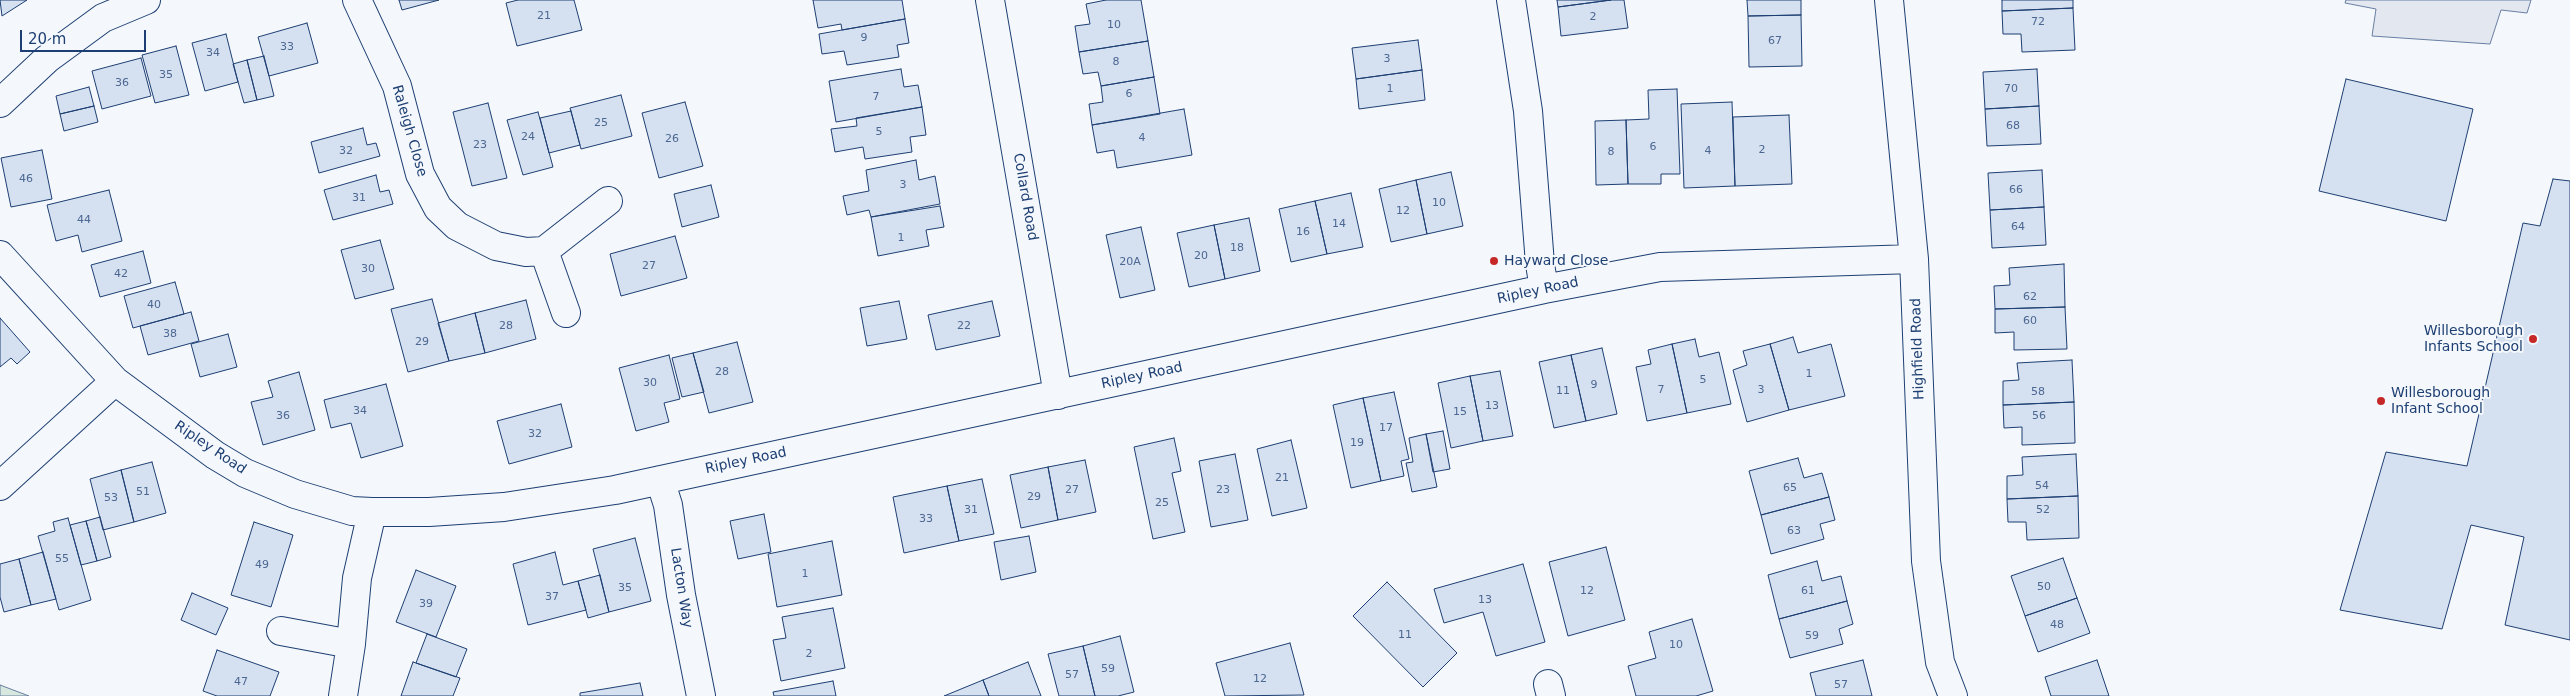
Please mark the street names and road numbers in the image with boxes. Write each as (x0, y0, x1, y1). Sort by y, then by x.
street label: Raleigh Close (388, 83, 430, 179)
street label: Collard Road (1009, 152, 1041, 242)
street label: Ripley Road (1496, 274, 1580, 308)
street label: Highfield Road (1908, 298, 1928, 400)
street label: Ripley Road (1100, 359, 1184, 393)
street label: Ripley Road (171, 418, 249, 478)
street label: Ripley Road (704, 444, 788, 478)
street label: Lacton Way (666, 547, 696, 629)

